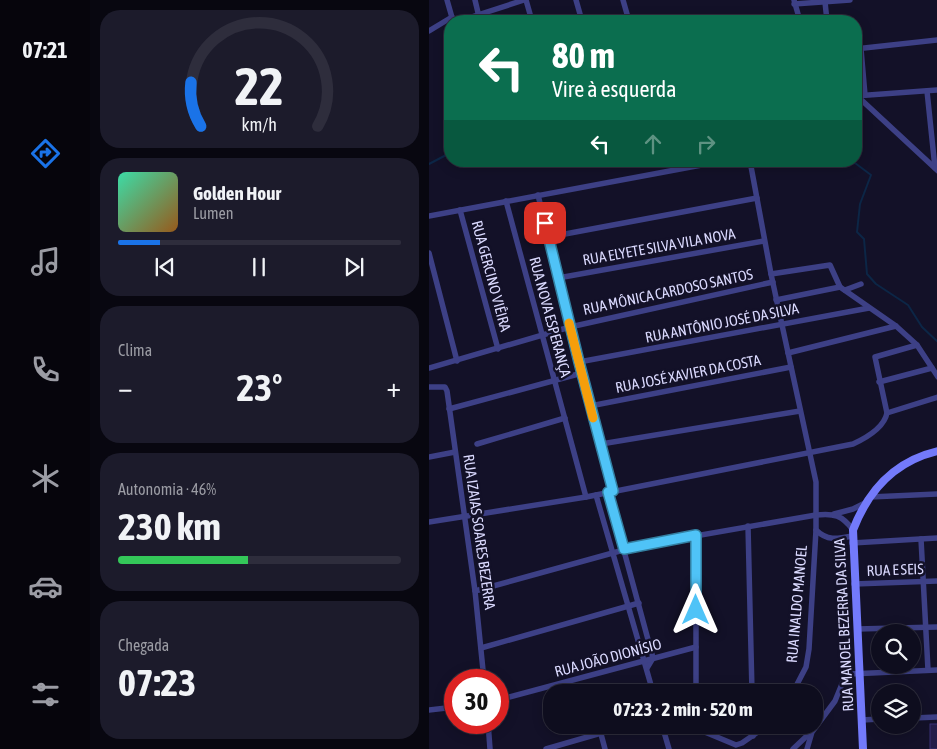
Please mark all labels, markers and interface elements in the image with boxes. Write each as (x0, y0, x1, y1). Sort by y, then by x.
icon: left (469, 35, 534, 100)
text: 80 m (552, 35, 615, 75)
text: 07:21 (22, 37, 68, 63)
text: 22 (235, 56, 284, 116)
text: Vire à esquerda (552, 76, 677, 102)
text: km/h (242, 114, 277, 135)
icon: left (586, 130, 614, 158)
icon: ahead (639, 130, 667, 158)
icon: right (692, 130, 720, 158)
icon: directions (28, 136, 63, 171)
text: Golden Hour (193, 182, 281, 204)
pin (524, 202, 566, 244)
text: Lumen (193, 204, 233, 222)
icon: arrive (531, 209, 559, 237)
street label: RUA GERCINO VIÊIRA (469, 219, 515, 334)
street label: RUA ELYETE SILVA VILA NOVA (581, 225, 737, 268)
icon: music (28, 244, 63, 279)
icon: previous (151, 253, 179, 281)
icon: pause (245, 253, 273, 281)
icon: next (340, 253, 368, 281)
street label: RUA NOVA ESPERANÇA (526, 255, 575, 380)
street label: RUA MÔNICA CARDOSO SANTOS (581, 265, 754, 318)
street label: RUA ANTÔNIO JOSÉ DA SILVA (644, 299, 801, 346)
text: Clima (118, 341, 152, 359)
street label: RUA JOSÉ XAVIER DA COSTA (614, 351, 763, 396)
icon: phone (28, 352, 63, 387)
text: 23° (236, 366, 283, 409)
text: − (118, 371, 133, 403)
text: + (386, 371, 401, 403)
street label: RUA IZAIAS SOARES BEZERRA (460, 453, 499, 611)
icon: climate (28, 461, 63, 496)
text: Autonomia · 46% (118, 480, 216, 498)
text: 230 km (118, 505, 221, 548)
street label: RUA MANOEL BEZERRA DA SILVA (830, 537, 857, 712)
street label: RUA INALDO MANOEL (783, 544, 810, 663)
street label: RUA E SEIS (866, 560, 924, 579)
icon: car (28, 569, 63, 604)
position arrow (669, 583, 721, 635)
map controls (871, 624, 921, 734)
button: search (871, 624, 921, 674)
street label: RUA JOÃO DIONÍSIO (553, 635, 663, 680)
text: Chegada (118, 636, 169, 654)
text: 07:23 (118, 661, 196, 704)
speed limit sign: 30 (444, 669, 509, 734)
icon: filters (28, 677, 63, 712)
button: layers (871, 684, 921, 734)
text: 07:23 · 2 min · 520 m (613, 698, 753, 720)

